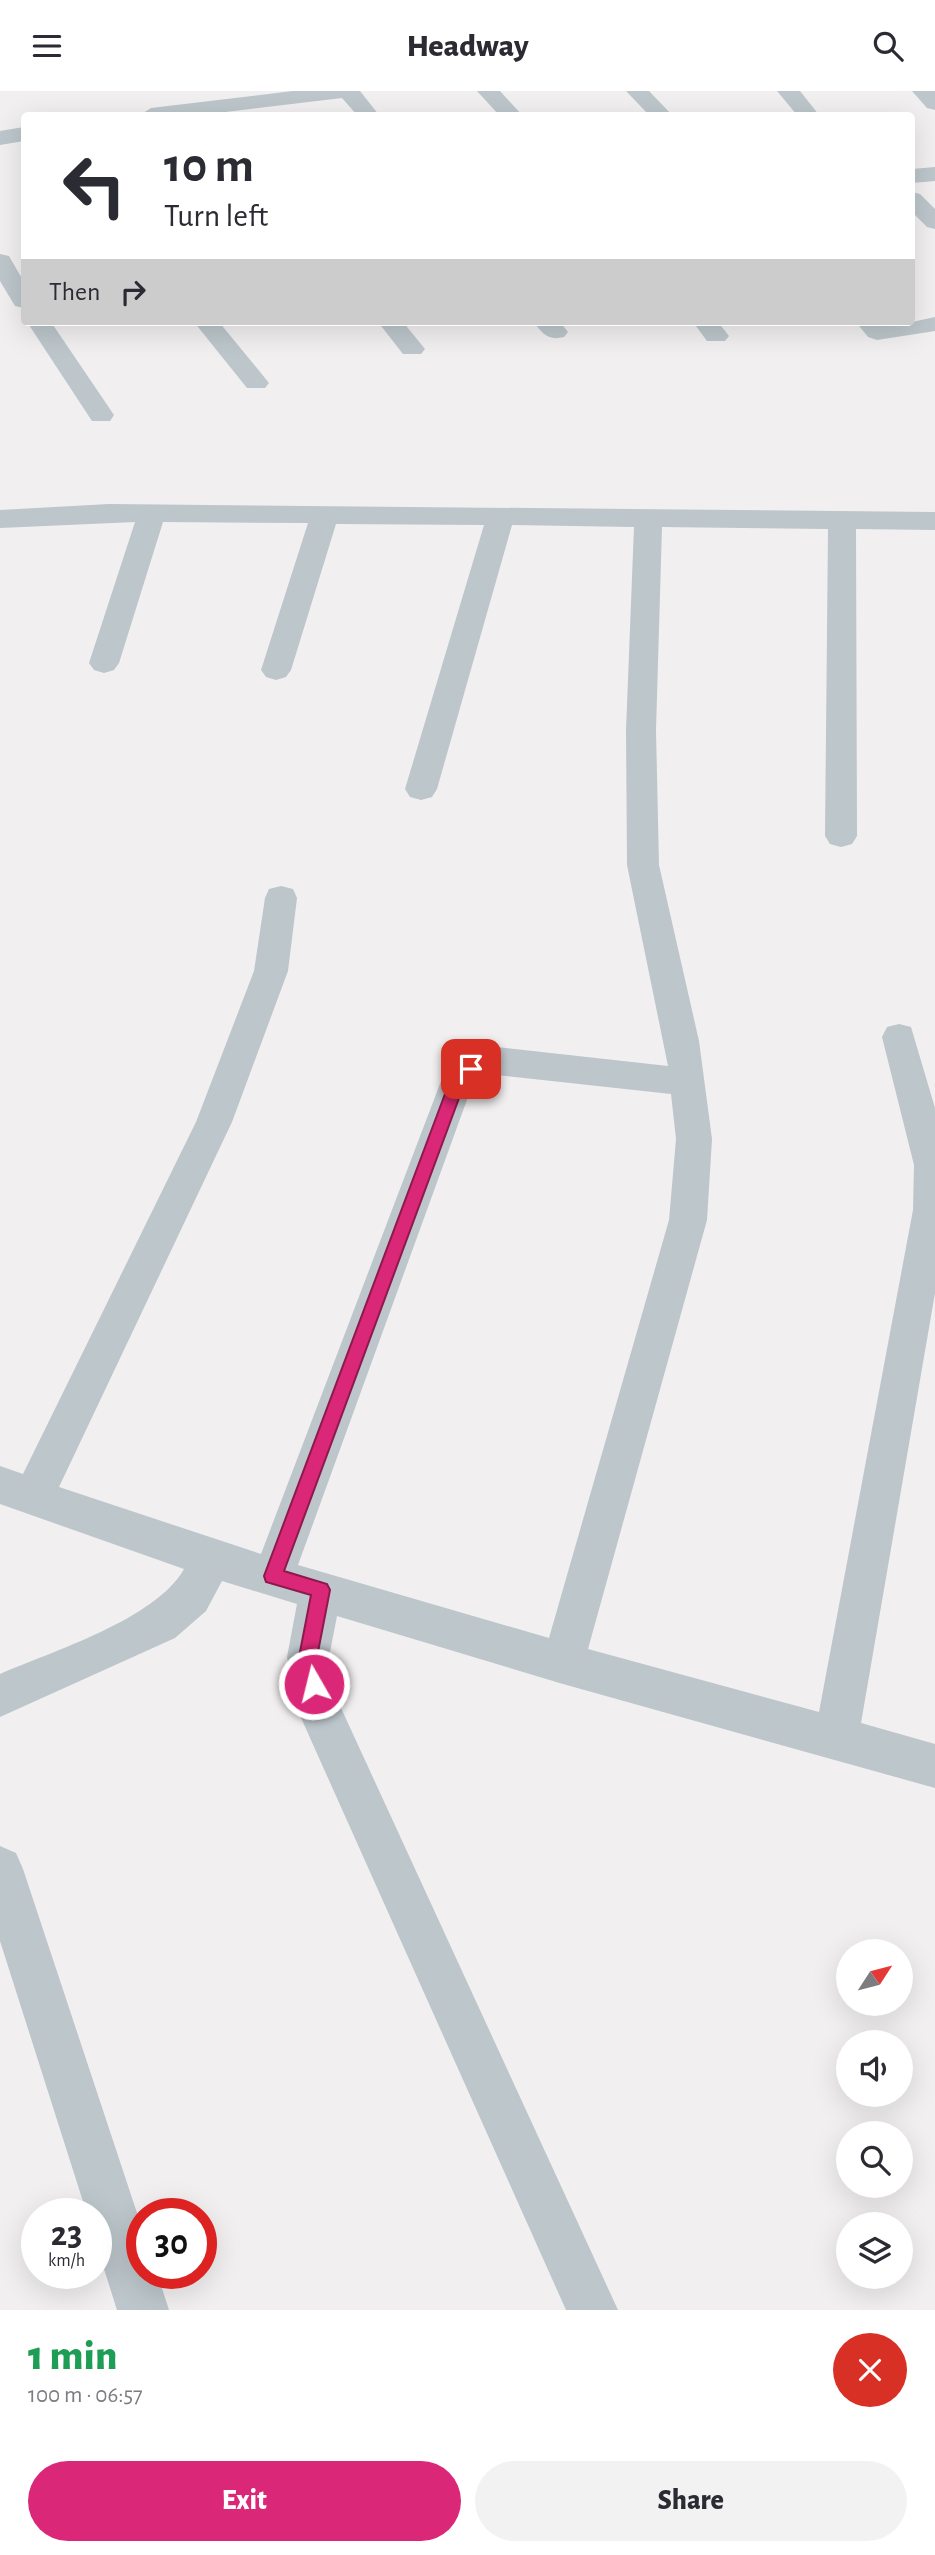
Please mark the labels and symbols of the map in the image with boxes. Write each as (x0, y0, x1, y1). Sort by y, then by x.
pin (441, 1039, 501, 1099)
position arrow (277, 1647, 351, 1721)
north arrow (836, 1939, 914, 2016)
speed limit sign: 30 (126, 2198, 217, 2289)

